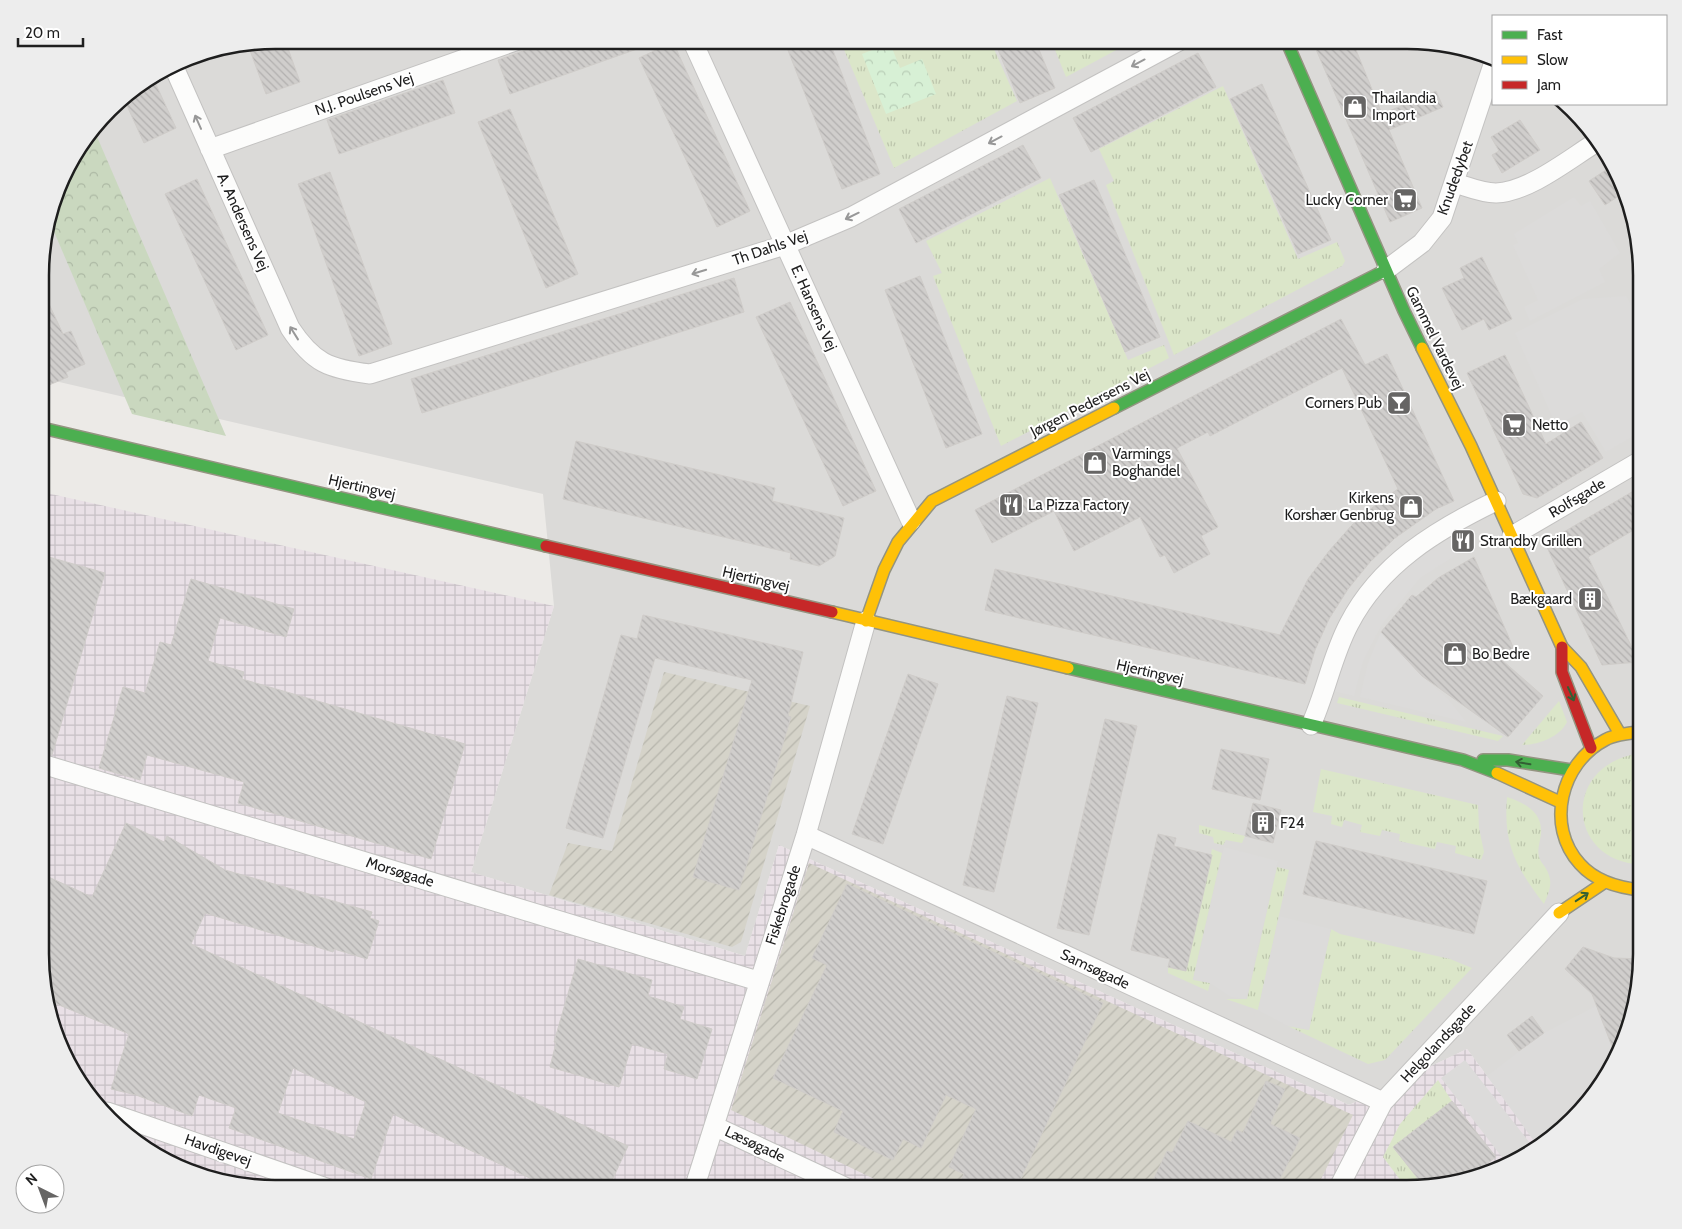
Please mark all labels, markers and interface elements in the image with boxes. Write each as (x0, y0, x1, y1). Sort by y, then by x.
scale bar (18, 15, 82, 47)
legend (1492, 15, 1667, 105)
text: 20 m (25, 24, 60, 42)
text: Fast (1537, 26, 1562, 44)
text: Slow (1537, 51, 1568, 69)
one-way arrow (1132, 59, 1146, 69)
street label: N.J. Poulsens Vej (312, 69, 416, 119)
text: Jam (1536, 76, 1561, 94)
place label: Thailandia Import (1372, 89, 1437, 124)
shop icon: Thailandia Import (1342, 94, 1368, 120)
one-way arrow (193, 115, 203, 130)
one-way arrow (988, 136, 1003, 145)
street label: Knudedybet (1433, 138, 1477, 218)
street label: A. Andersens Vej (213, 170, 273, 274)
supermarket icon: Lucky Corner (1392, 187, 1418, 213)
place label: Lucky Corner (1305, 191, 1388, 209)
one-way arrow (844, 212, 859, 222)
street label: Th Dahls Vej (730, 227, 810, 269)
street label: E. Hansens Vej (787, 262, 841, 354)
one-way arrow (691, 267, 707, 277)
street label: Gammel Vardevej (1402, 283, 1468, 393)
one-way arrow (289, 327, 299, 341)
street label: Jørgen Pedersens Vej (1027, 365, 1153, 441)
bar icon: Corners Pub (1386, 390, 1412, 416)
place label: Corners Pub (1305, 394, 1382, 412)
supermarket icon: Netto (1501, 412, 1527, 438)
place label: Netto (1532, 416, 1568, 434)
place label: Varmings Boghandel (1112, 445, 1180, 480)
shop icon: Varmings Boghandel (1082, 450, 1108, 476)
street label: Hjertingvej (327, 471, 397, 503)
street label: Rolfsgade (1546, 474, 1609, 522)
place label: Kirkens Korshær Genbrug (1284, 489, 1395, 524)
restaurant icon: La Pizza Factory (998, 492, 1024, 518)
shop icon: Kirkens Korshær Genbrug (1398, 494, 1424, 520)
place label: La Pizza Factory (1028, 496, 1129, 514)
restaurant icon: Strandby Grillen (1450, 528, 1476, 554)
place label: Strandby Grillen (1480, 532, 1582, 550)
street label: Hjertingvej (721, 563, 791, 595)
building icon: Bækgaard (1577, 586, 1603, 612)
place label: Bækgaard (1510, 590, 1572, 608)
shop icon: Bo Bedre (1442, 641, 1468, 667)
place label: Bo Bedre (1472, 645, 1530, 663)
street label: Hjertingvej (1115, 656, 1185, 688)
one-way arrow (1567, 686, 1577, 701)
one-way arrow (1515, 758, 1531, 768)
building icon: F24 (1250, 810, 1276, 836)
place label: F24 (1280, 814, 1305, 832)
street label: Morsøgade (364, 853, 436, 891)
street label: Fiskebrogade (762, 862, 804, 947)
one-way arrow (1574, 892, 1588, 902)
street label: Samsøgade (1058, 945, 1133, 993)
street label: Helgolandsgade (1397, 999, 1479, 1086)
street label: Læsøgade (722, 1122, 788, 1166)
street label: Havdigevej (182, 1130, 254, 1170)
north arrow (15, 1164, 65, 1214)
text: N (22, 1169, 41, 1189)

